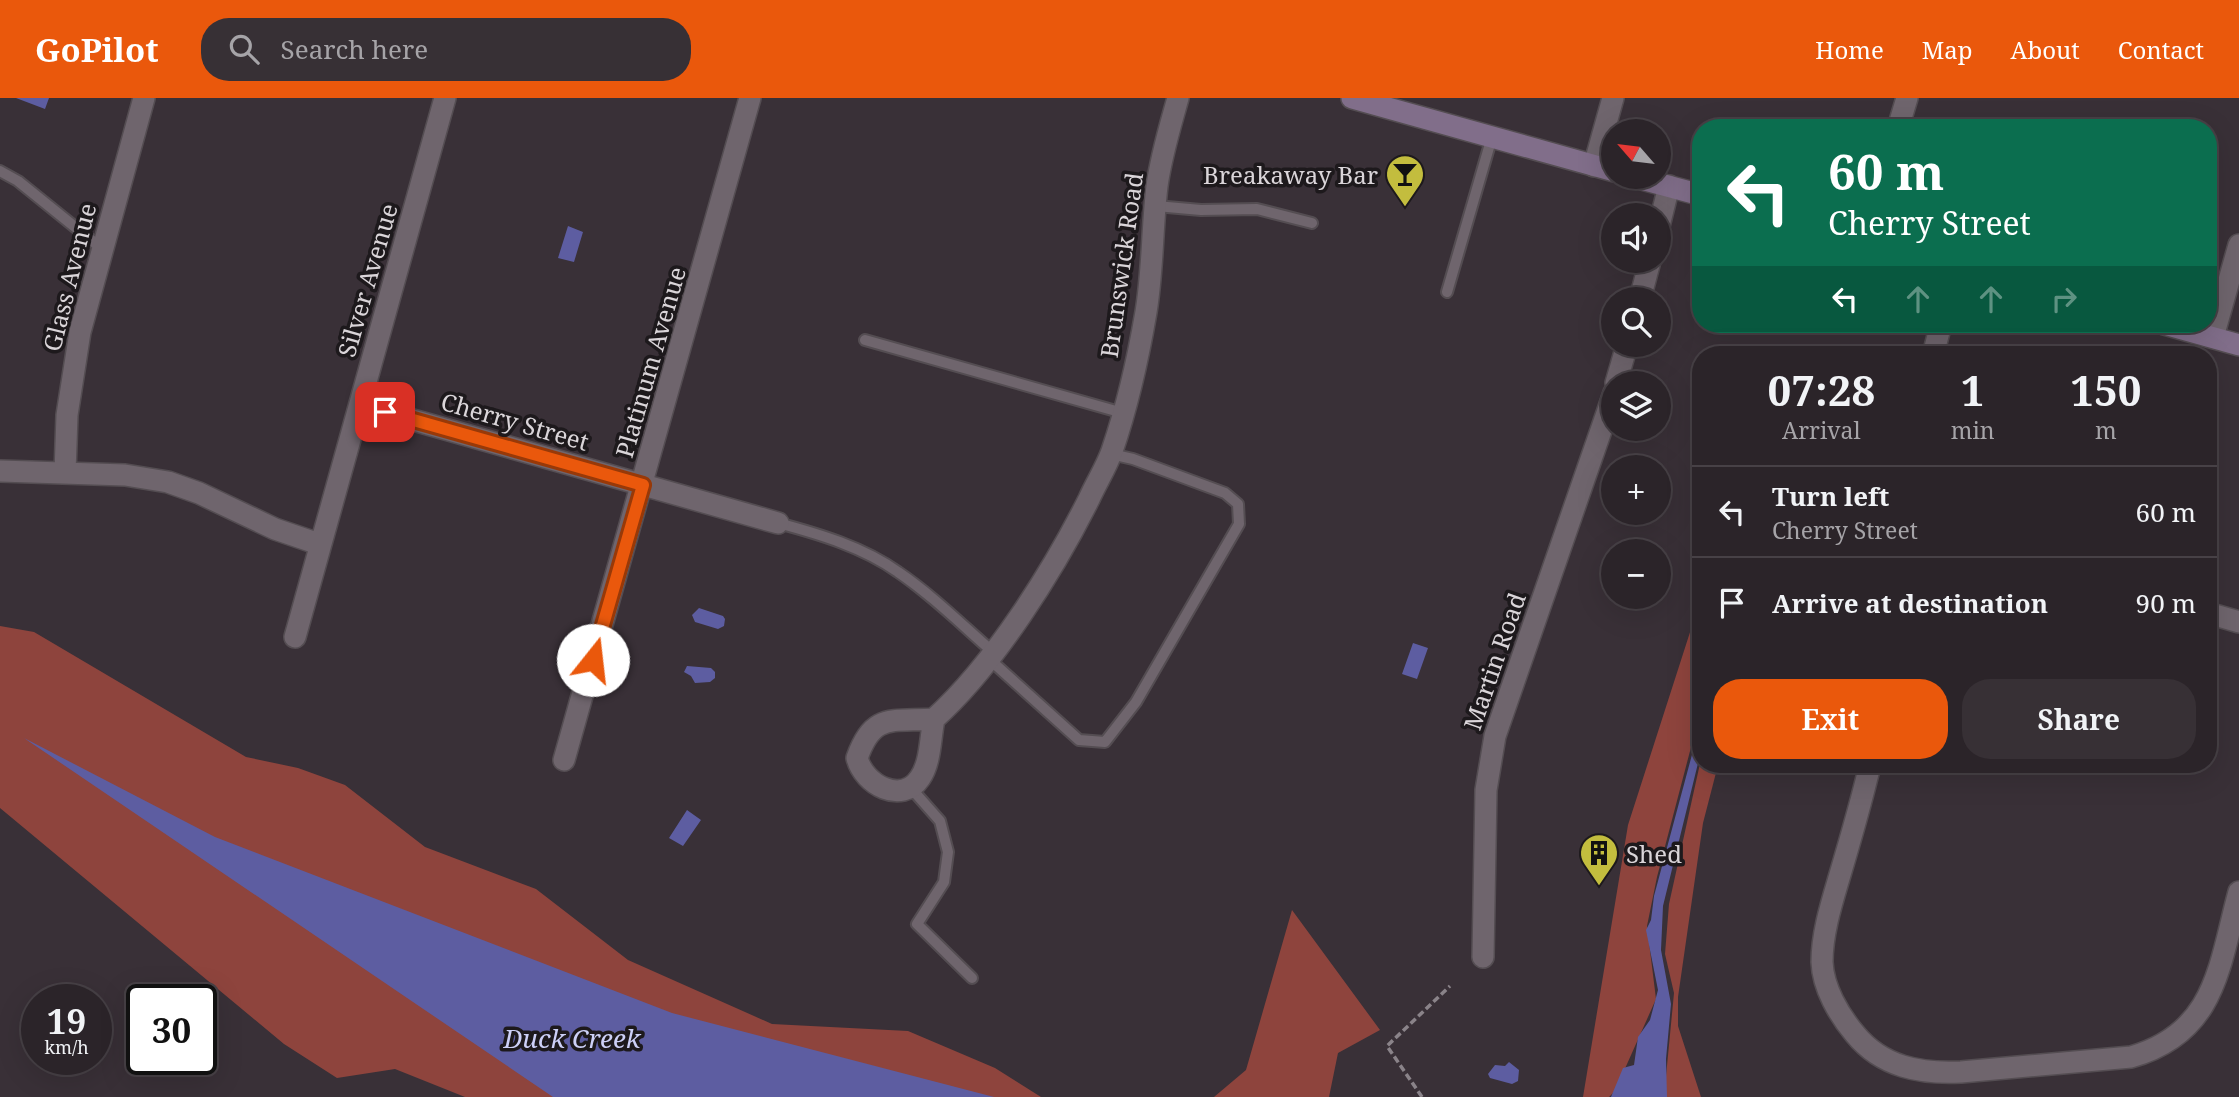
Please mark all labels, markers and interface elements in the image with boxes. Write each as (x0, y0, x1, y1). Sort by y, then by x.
search box (201, 18, 691, 81)
text: GoPilot (35, 27, 159, 72)
icon: search (225, 30, 263, 68)
text: Search here (281, 31, 428, 67)
text: Home (1815, 33, 1884, 66)
text: Map (1922, 33, 1973, 66)
text: About (2011, 33, 2080, 66)
text: Contact (2118, 33, 2204, 66)
north arrow (1601, 119, 1671, 189)
map controls (1601, 119, 1671, 609)
text: 60 m (1828, 138, 1944, 204)
icon: left (1713, 147, 1804, 238)
bar icon: Breakaway Bar (1384, 153, 1426, 208)
place label: Breakaway Bar (1203, 158, 1378, 191)
street label: Brunswick Road (1092, 170, 1150, 360)
street label: Glass Avenue (35, 199, 103, 355)
street label: Silver Avenue (329, 199, 405, 361)
text: Cherry Street (1828, 201, 2031, 244)
button: sound (1601, 203, 1671, 273)
street label: Platinum Avenue (607, 263, 693, 461)
icon: left (1826, 280, 1864, 318)
icon: ahead (1899, 280, 1937, 318)
icon: ahead (1972, 280, 2010, 318)
icon: right (2045, 280, 2083, 318)
button: search (1601, 287, 1671, 357)
text: 07:28 (1768, 361, 1875, 418)
text: 1 (1961, 361, 1985, 418)
text: 150 (2070, 361, 2141, 418)
button: layers (1601, 371, 1671, 441)
pin (355, 382, 415, 442)
street label: Cherry Street (437, 384, 593, 458)
icon: arrive (366, 393, 404, 431)
text: Arrival (1782, 414, 1861, 446)
text: min (1951, 414, 1995, 446)
text: m (2095, 414, 2117, 446)
button: + (1601, 455, 1671, 525)
text: Turn left (1772, 478, 1889, 514)
icon: left (1713, 493, 1751, 531)
text: 60 m (2136, 494, 2196, 530)
text: Cherry Street (1772, 514, 1918, 546)
button: − (1601, 539, 1671, 609)
icon: arrive (1713, 584, 1751, 622)
text: Arrive at destination (1772, 585, 2048, 621)
text: 90 m (2136, 585, 2196, 621)
street label: Martin Road (1455, 588, 1533, 734)
position arrow (556, 623, 630, 697)
button: Exit (1713, 679, 1948, 759)
button: Share (1962, 679, 2196, 759)
building icon: Shed (1578, 832, 1620, 887)
place label: Shed (1626, 837, 1682, 870)
speed limit sign: 30 (126, 984, 217, 1075)
text: 19 (47, 997, 86, 1044)
water label: Duck Creek (502, 1020, 642, 1056)
text: km/h (44, 1035, 89, 1059)

